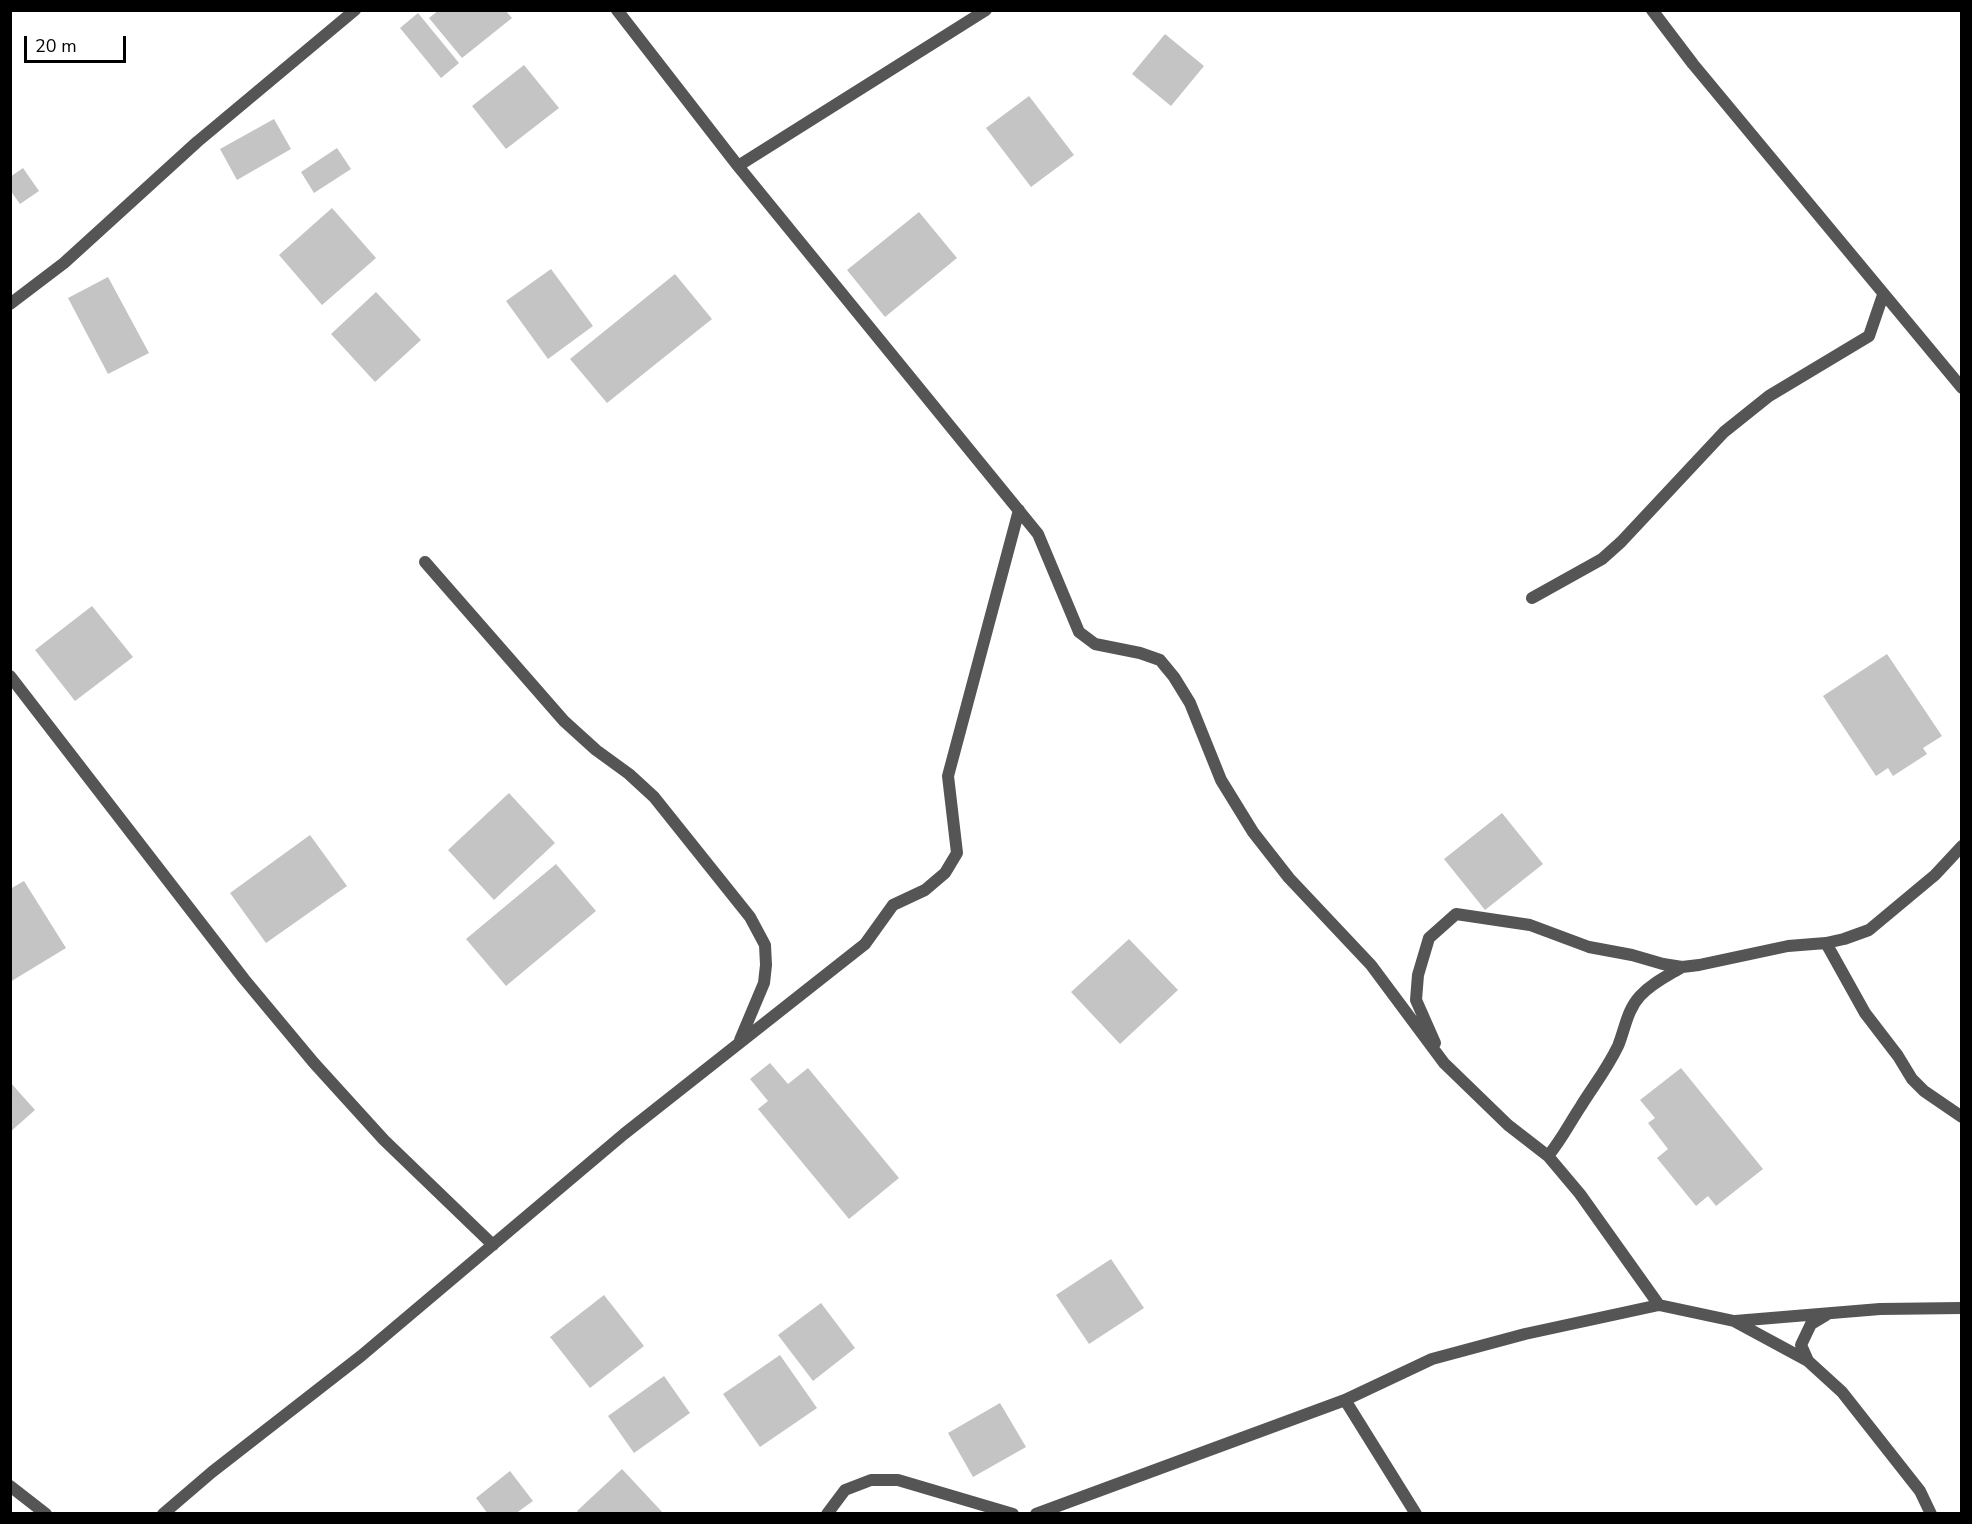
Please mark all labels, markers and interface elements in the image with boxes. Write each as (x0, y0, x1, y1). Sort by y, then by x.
scale bar (27, 24, 129, 62)
text: 20 m (35, 34, 77, 58)

